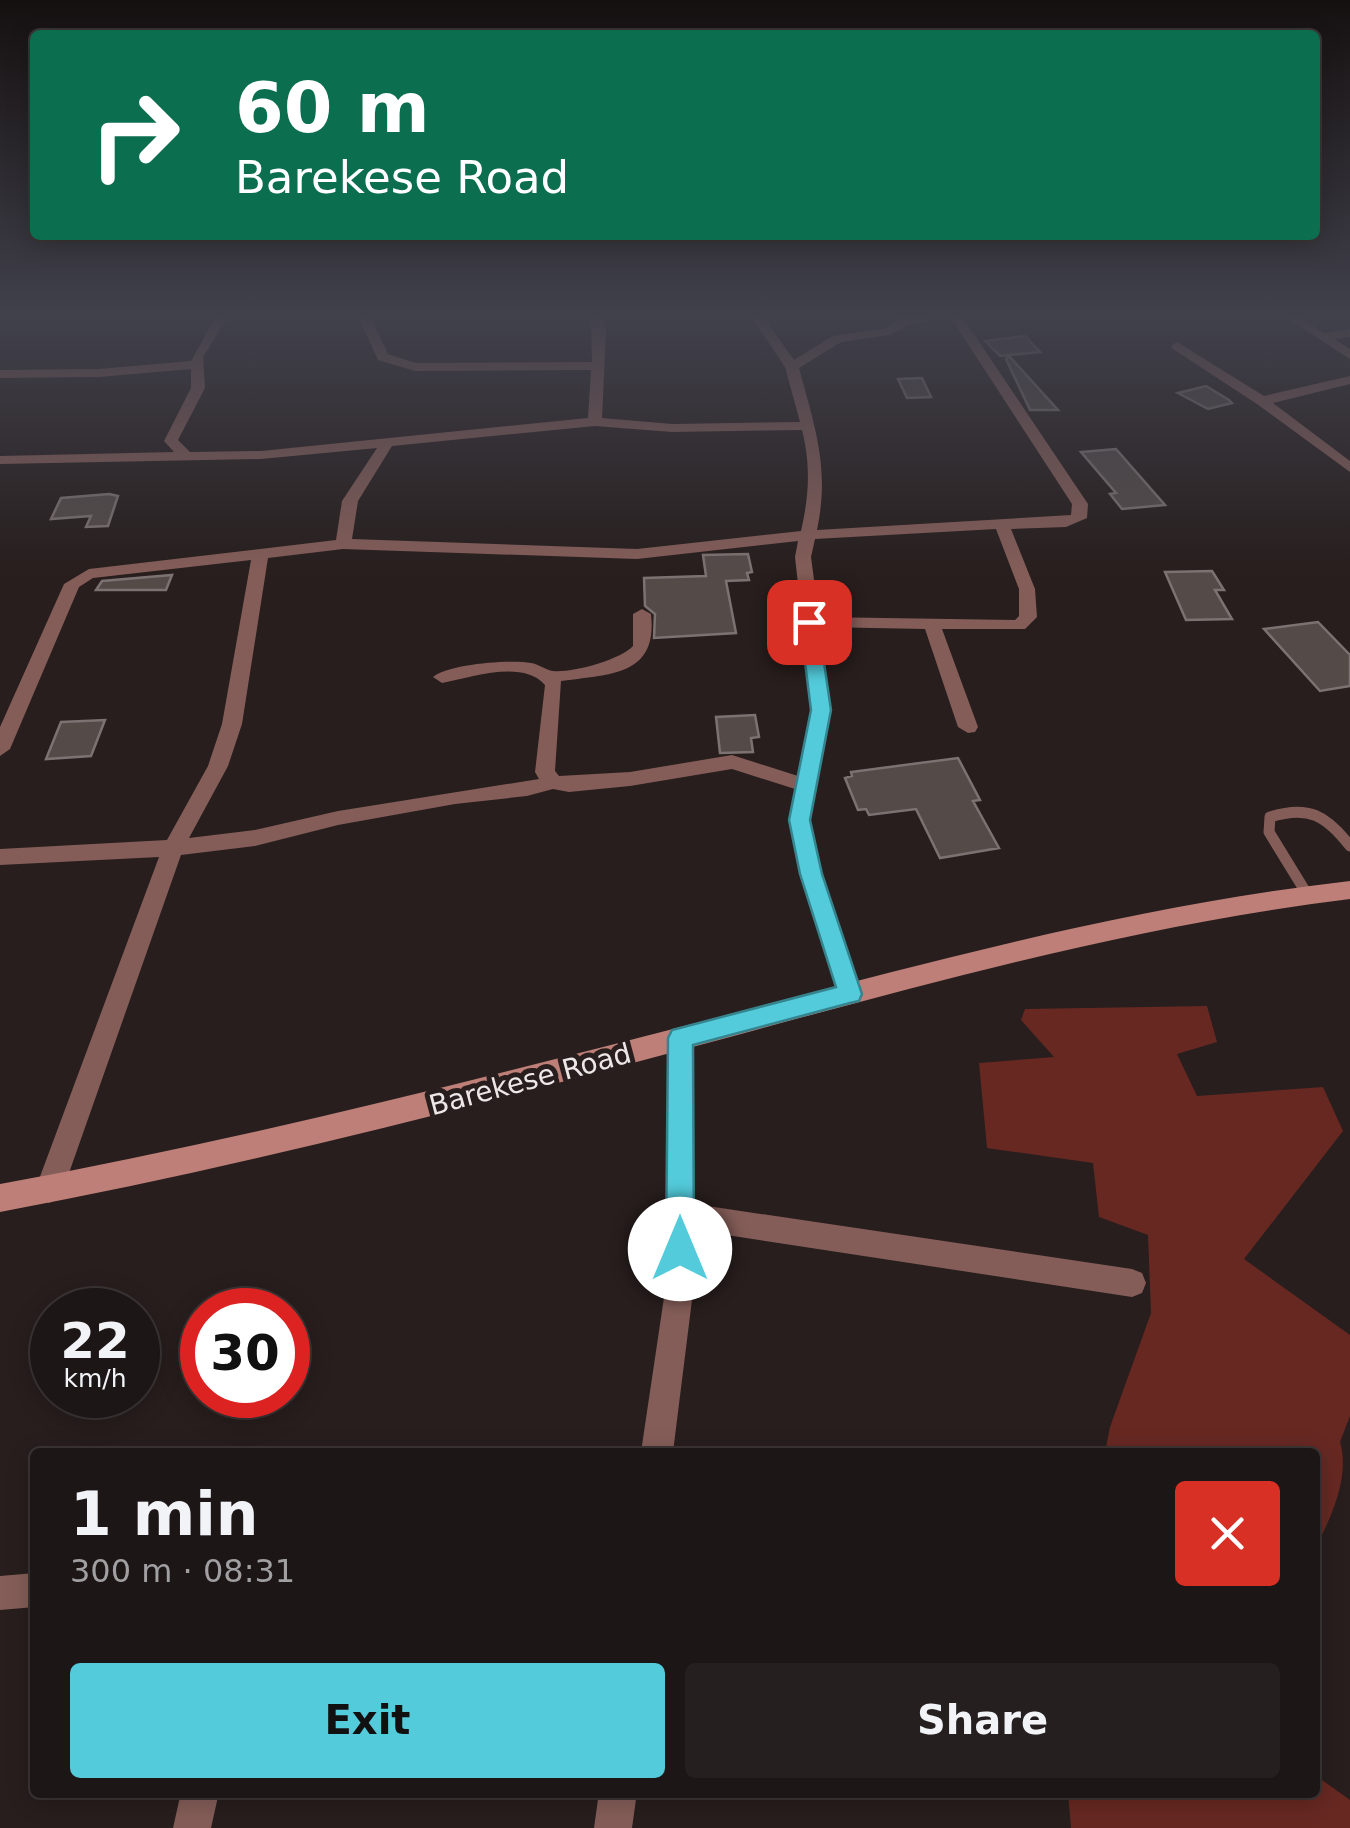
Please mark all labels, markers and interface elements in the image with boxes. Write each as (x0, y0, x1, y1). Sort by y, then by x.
text: 60 m (235, 67, 430, 149)
icon: right (70, 70, 200, 200)
text: Barekese Road (235, 151, 569, 204)
pin (767, 580, 852, 665)
icon: arrive (782, 595, 837, 650)
street label: Barekese Road (425, 1037, 635, 1122)
position arrow (628, 1197, 732, 1301)
speed limit sign: 30 (180, 1288, 310, 1418)
text: 22 (60, 1312, 130, 1370)
text: km/h (63, 1364, 127, 1393)
text: 1 min (70, 1479, 258, 1549)
button: close (1175, 1481, 1280, 1586)
text: 300 m · 08:31 (70, 1552, 295, 1590)
button: Exit (70, 1663, 665, 1778)
button: Share (685, 1663, 1280, 1778)

